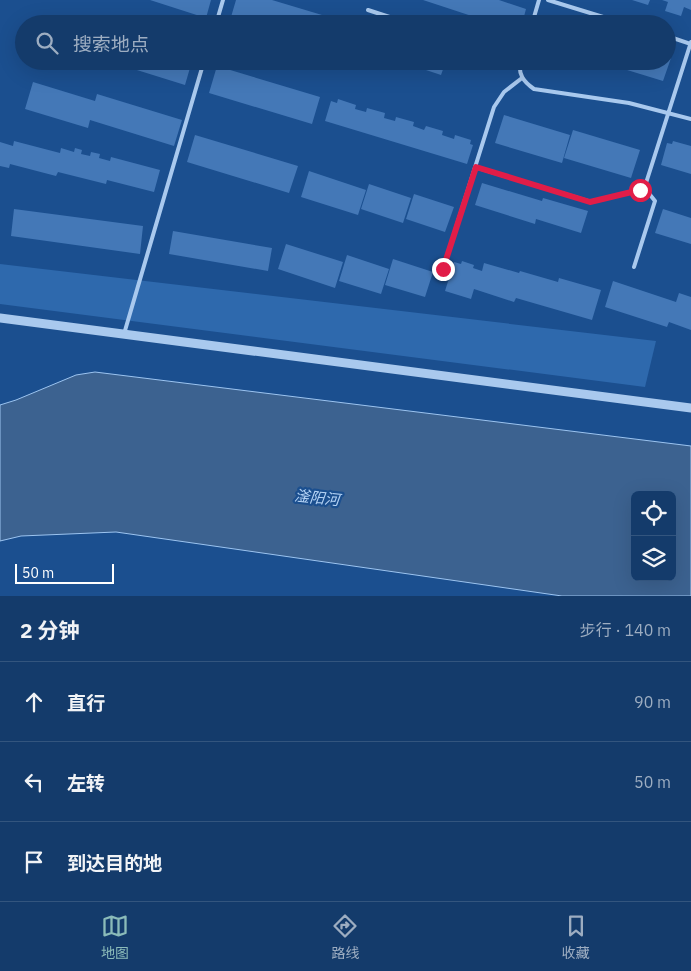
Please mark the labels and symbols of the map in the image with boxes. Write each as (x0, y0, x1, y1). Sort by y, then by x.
route start (629, 179, 652, 202)
route end (432, 258, 455, 281)
water label: 滏阳河 (294, 486, 343, 510)
scale bar (15, 561, 114, 584)

